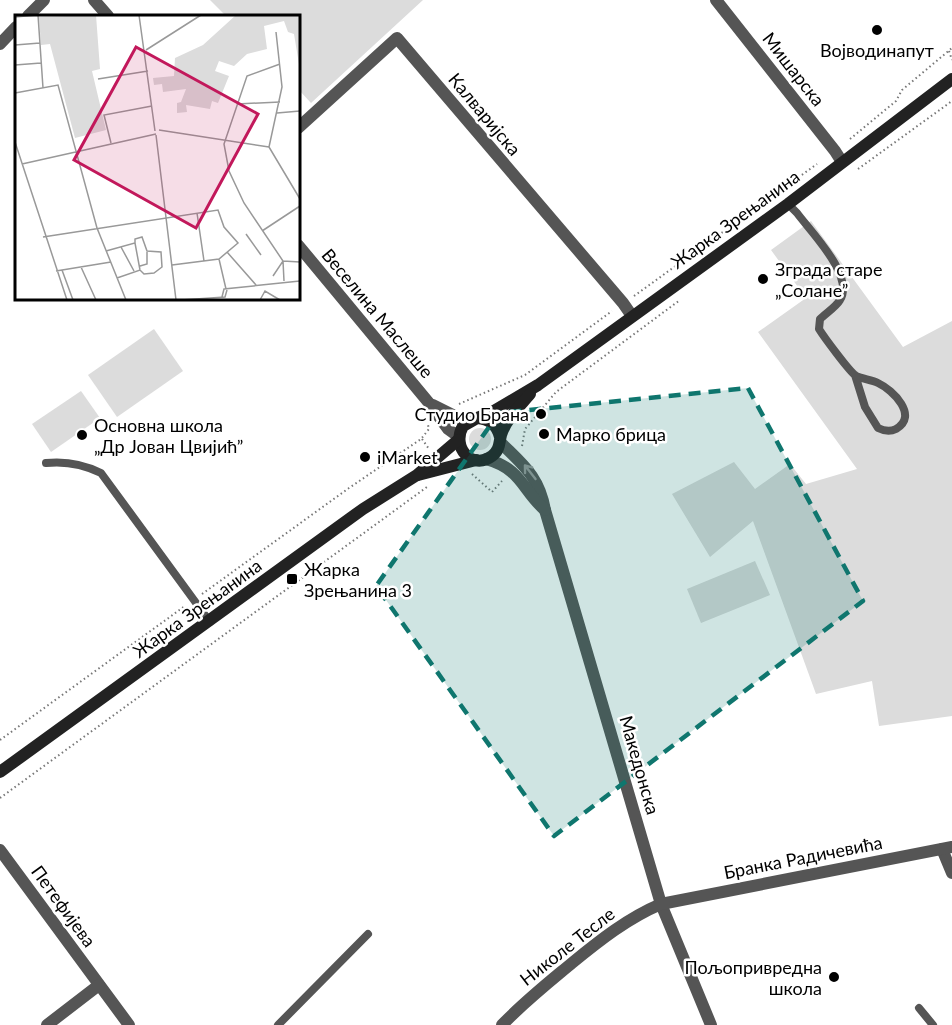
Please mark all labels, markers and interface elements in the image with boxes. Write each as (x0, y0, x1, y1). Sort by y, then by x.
inset map (15, 15, 300, 300)
marker: Војводинапут (870, 23, 884, 37)
street label: Мишарска (758, 28, 830, 110)
place label: Војводинапут (820, 39, 934, 61)
street label: Калваријска (444, 68, 526, 160)
street label: Жарка Зрењанина (666, 165, 804, 273)
street label: Веселина Маслеше (318, 244, 438, 382)
place label: Зграда старе „Солане” (775, 258, 882, 301)
marker: Зграда старе „Солане” (756, 272, 770, 286)
place label: Студио Брана (414, 403, 529, 425)
marker: Студио Брана (534, 407, 548, 421)
place label: Основна школа „Др Јован Цвијић” (94, 414, 243, 457)
place label: Марко брица (556, 423, 666, 445)
marker: Марко брица (537, 427, 551, 441)
marker: Основна школа „Др Јован Цвијић” (75, 428, 89, 442)
place label: iMarket (377, 446, 438, 468)
marker: iMarket (358, 450, 372, 464)
one-way arrow (523, 464, 536, 480)
street label: Жарка Зрењанина (128, 554, 266, 662)
place label: Жарка Зрењанина 3 (304, 558, 412, 601)
marker: Жарка Зрењанина 3 (285, 572, 299, 586)
street label: Македонска (615, 713, 665, 817)
street label: Бранка Радичевића (722, 831, 884, 883)
street label: Петефијева (27, 861, 101, 951)
street label: Николе Тесле (515, 902, 619, 990)
place label: Пољопривредна школа (685, 956, 822, 999)
marker: Пољопривредна школа (827, 970, 841, 984)

